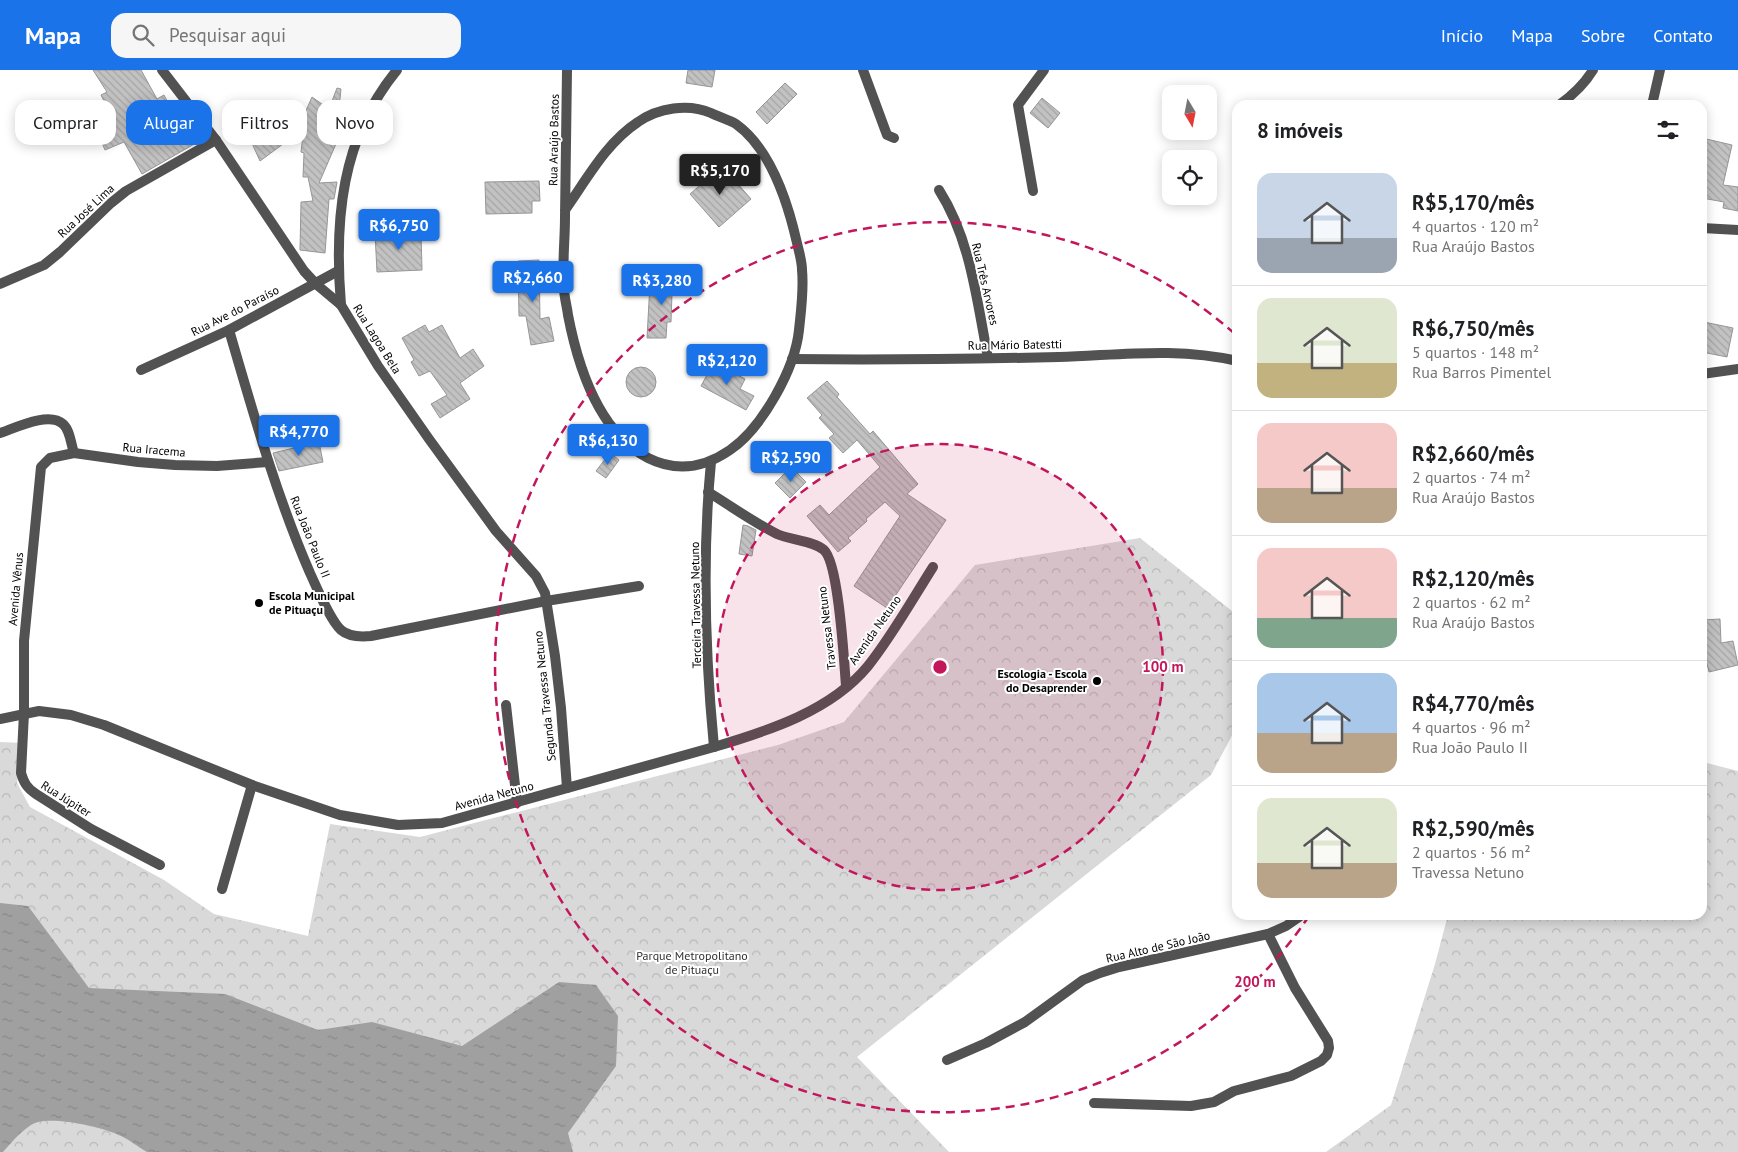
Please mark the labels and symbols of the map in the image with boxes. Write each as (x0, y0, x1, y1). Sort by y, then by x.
north arrow (1162, 85, 1218, 140)
street label: Rua Araújo Bastos (545, 94, 562, 186)
pin: R$5,170 (674, 154, 766, 196)
street label: Rua José Lima (54, 181, 117, 241)
pin: R$6,750 (353, 208, 445, 251)
street label: Rua Três Arvores (969, 241, 1002, 327)
pin: R$2,660 (487, 260, 579, 303)
pin: R$3,280 (616, 264, 708, 306)
street label: Rua Ave do Paraíso (188, 282, 281, 339)
street label: Rua Lagoa Bela (350, 301, 405, 376)
street label: Rua Mário Batestti (968, 336, 1062, 353)
pin: R$2,120 (681, 344, 773, 386)
pin: R$4,770 (253, 414, 345, 457)
pin: R$6,130 (562, 424, 654, 466)
street label: Rua Iracema (122, 439, 186, 460)
pin: R$2,590 (745, 440, 837, 483)
street label: Rua João Paulo II (287, 494, 334, 580)
street label: Terceira Travessa Netuno (687, 542, 704, 669)
street label: Avenida Vênus (5, 552, 26, 626)
street label: Travessa Netuno (814, 585, 839, 671)
place label: Escola Municipal de Pituaçu (269, 588, 355, 617)
street label: Avenida Netuno (845, 592, 904, 667)
marker: Escola Municipal de Pituaçu (253, 597, 265, 609)
street label: Segunda Travessa Netuno (530, 630, 559, 762)
text: 100 m (1142, 657, 1184, 676)
centre of rings (931, 658, 949, 676)
place label: Escologia - Escola do Desaprender (998, 666, 1088, 695)
marker: Escologia - Escola do Desaprender (1091, 675, 1103, 687)
street label: Rua Júpiter (38, 777, 94, 820)
street label: Avenida Netuno (453, 778, 535, 813)
street label: Rua Alto de São João (1104, 927, 1211, 966)
park label: Parque Metropolitano de Pituaçu (636, 948, 748, 977)
text: 200 m (1234, 972, 1276, 991)

